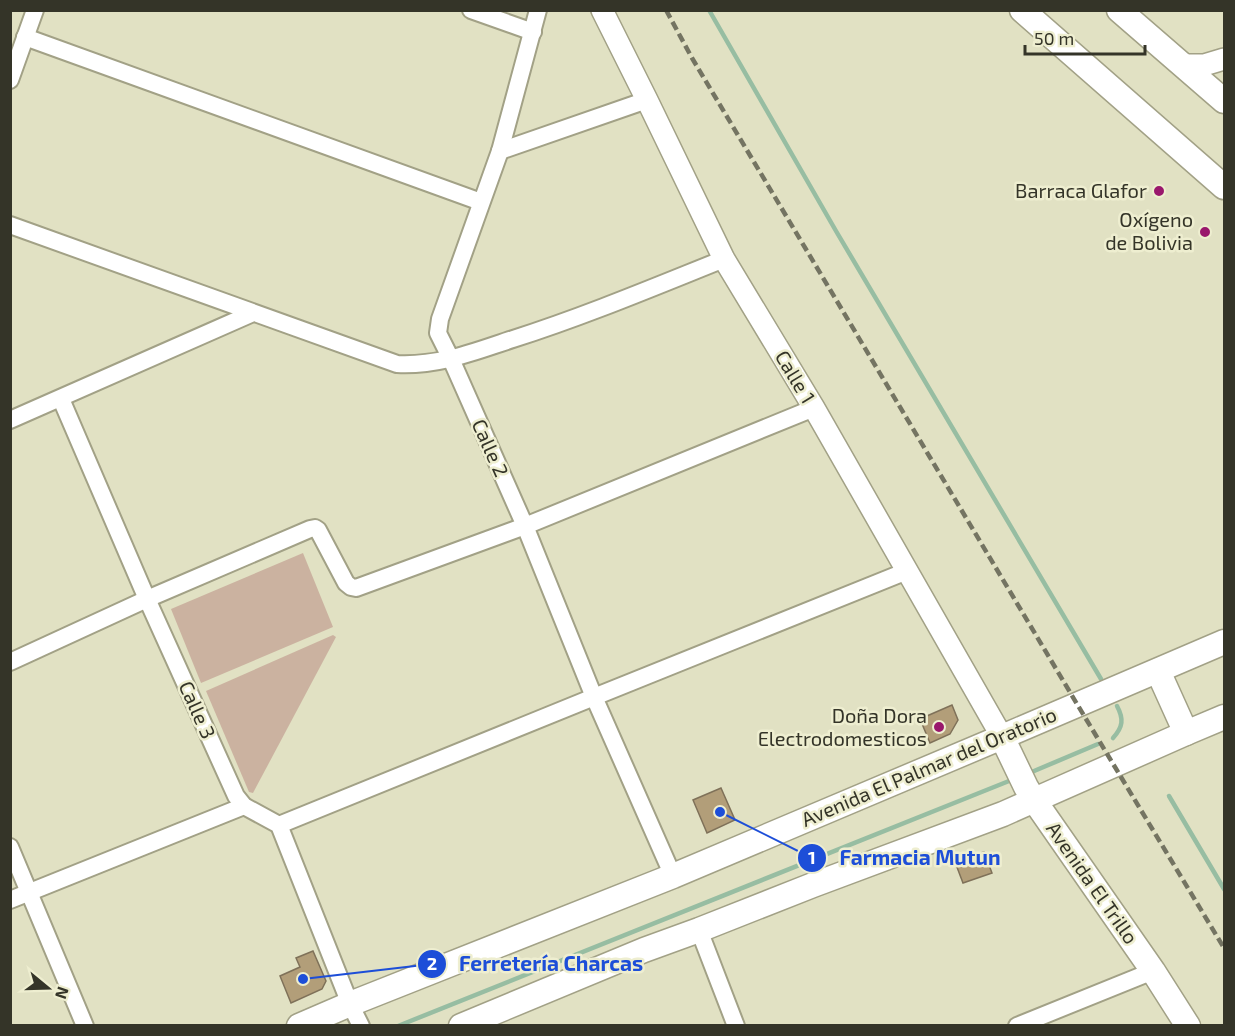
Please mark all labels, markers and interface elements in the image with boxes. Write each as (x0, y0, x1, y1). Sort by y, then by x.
scale bar (1025, 18, 1145, 56)
text: 50 m (1034, 27, 1074, 49)
place label: Barraca Glafor (1015, 178, 1147, 202)
marker: Barraca Glafor (1152, 184, 1166, 198)
place label: Oxígeno de Bolivia (1105, 207, 1193, 254)
marker: Oxígeno de Bolivia (1198, 225, 1212, 239)
street label: Calle 1 (771, 346, 821, 407)
street label: Calle 2 (468, 415, 514, 480)
street label: Calle 3 (175, 677, 221, 742)
street label: Avenida El Palmar del Oratorio (797, 701, 1060, 831)
place label: Doña Dora Electrodomesticos (758, 703, 927, 750)
marker: Doña Dora Electrodomesticos (932, 720, 946, 734)
street label: Avenida El Trillo (1042, 817, 1144, 948)
callout: Farmacia Mutun (797, 838, 1012, 877)
text: Farmacia Mutun (839, 844, 1001, 869)
text: 1 (808, 846, 816, 868)
callout: Ferretería Charcas (417, 945, 655, 984)
text: Ferretería Charcas (459, 950, 643, 975)
text: 2 (427, 952, 437, 974)
north arrow (18, 958, 78, 1018)
text: N (52, 984, 74, 1002)

